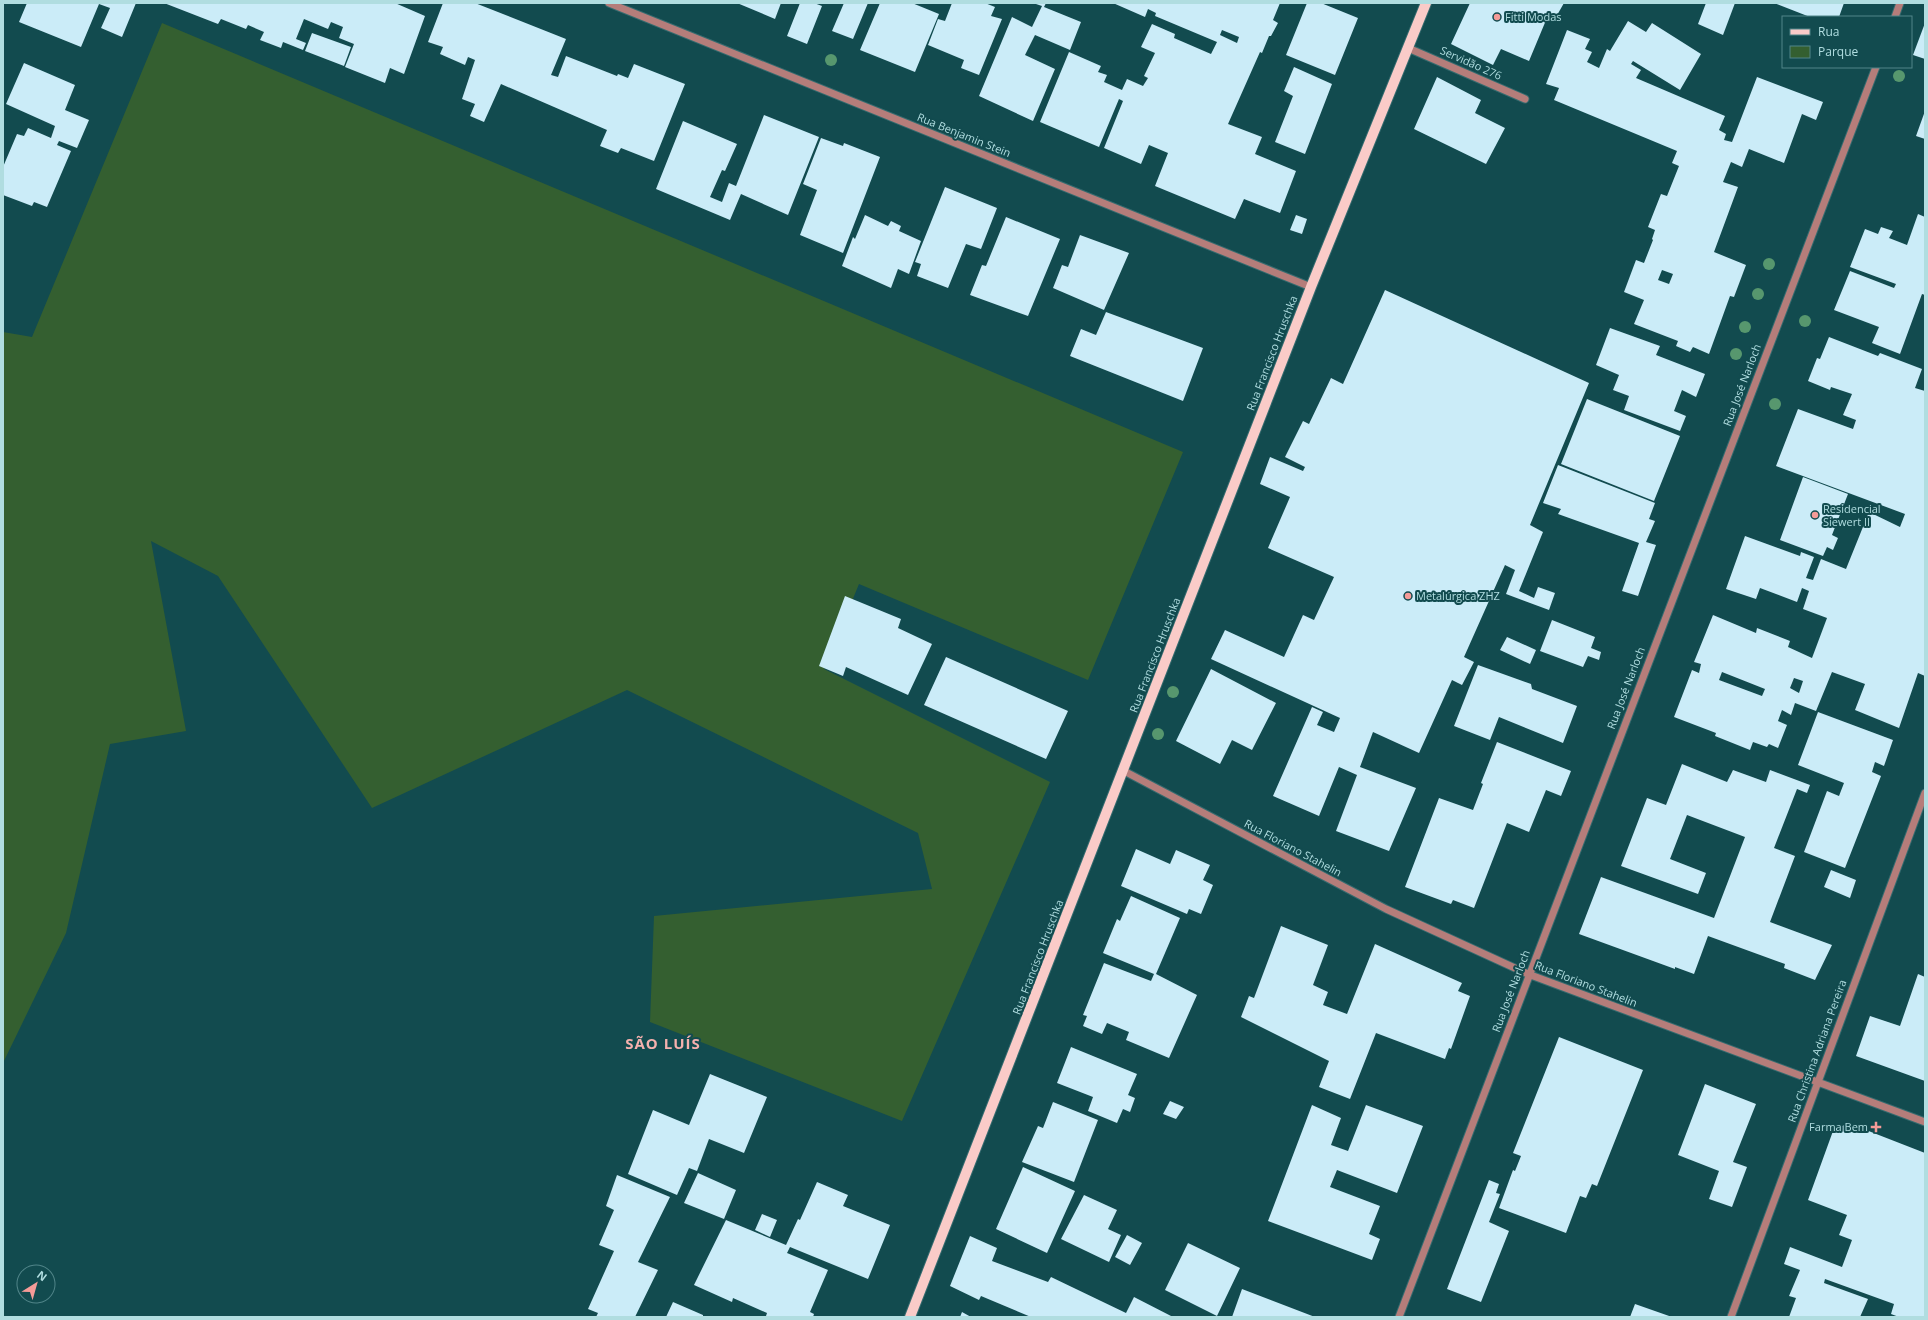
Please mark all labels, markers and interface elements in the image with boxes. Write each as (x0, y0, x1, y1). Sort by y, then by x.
place label: Fitti Modas (1505, 9, 1562, 24)
marker: Fitti Modas (1492, 12, 1502, 22)
legend (1782, 16, 1912, 68)
text: Rua (1818, 23, 1839, 40)
street label: Servidão 276 (1438, 42, 1504, 83)
text: Parque (1818, 43, 1858, 60)
street label: Rua Benjamin Stein (915, 109, 1013, 160)
street label: Rua Francisco Hruschka (1243, 293, 1300, 412)
street label: Rua José Narloch (1719, 342, 1764, 428)
place label: Residencial Siewert II (1823, 501, 1881, 529)
marker: Residencial Siewert II (1810, 510, 1820, 520)
place label: Metalúrgica ZHZ (1416, 588, 1500, 603)
marker: Metalúrgica ZHZ (1403, 591, 1413, 601)
street label: Rua Francisco Hruschka (1126, 595, 1183, 714)
street label: Rua José Narloch (1603, 645, 1648, 731)
street label: Rua Floriano Stahelin (1242, 815, 1345, 880)
street label: Rua Francisco Hruschka (1009, 897, 1066, 1016)
street label: Rua José Narloch (1488, 948, 1533, 1034)
street label: Rua Floriano Stahelin (1533, 957, 1640, 1010)
street label: Rua Christina Adriana Pereira (1784, 977, 1849, 1124)
district label: SÃO LUÍS (625, 1033, 701, 1053)
place label: Farma Bem (1809, 1119, 1868, 1134)
marker: Farma Bem (1871, 1122, 1881, 1132)
north arrow (16, 1264, 56, 1304)
text: N (34, 1267, 50, 1284)

